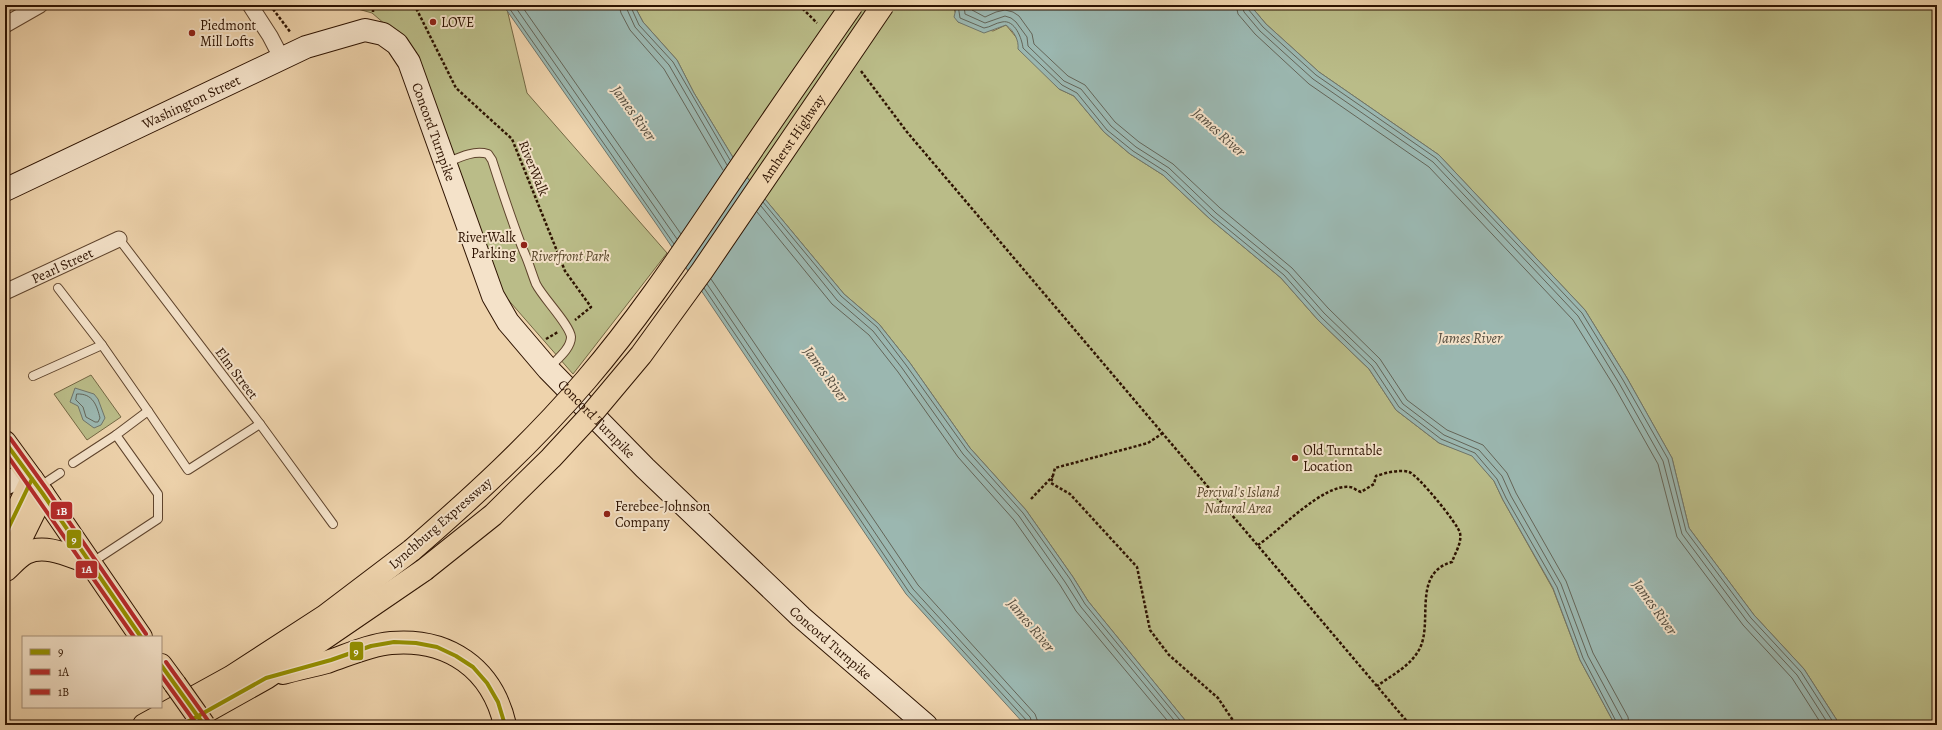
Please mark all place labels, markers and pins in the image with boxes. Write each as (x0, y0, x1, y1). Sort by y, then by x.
place label: LOVE (441, 13, 474, 32)
place label: Piedmont Mill Lofts (200, 16, 257, 51)
marker: LOVE (428, 17, 438, 27)
marker: Piedmont Mill Lofts (187, 28, 197, 38)
place label: RiverWalk Parking (457, 228, 516, 263)
marker: RiverWalk Parking (519, 240, 529, 250)
place label: Old Turntable Location (1303, 441, 1382, 476)
marker: Old Turntable Location (1290, 453, 1300, 463)
place label: Ferebee-Johnson Company (615, 497, 711, 532)
marker: Ferebee-Johnson Company (602, 509, 612, 519)

